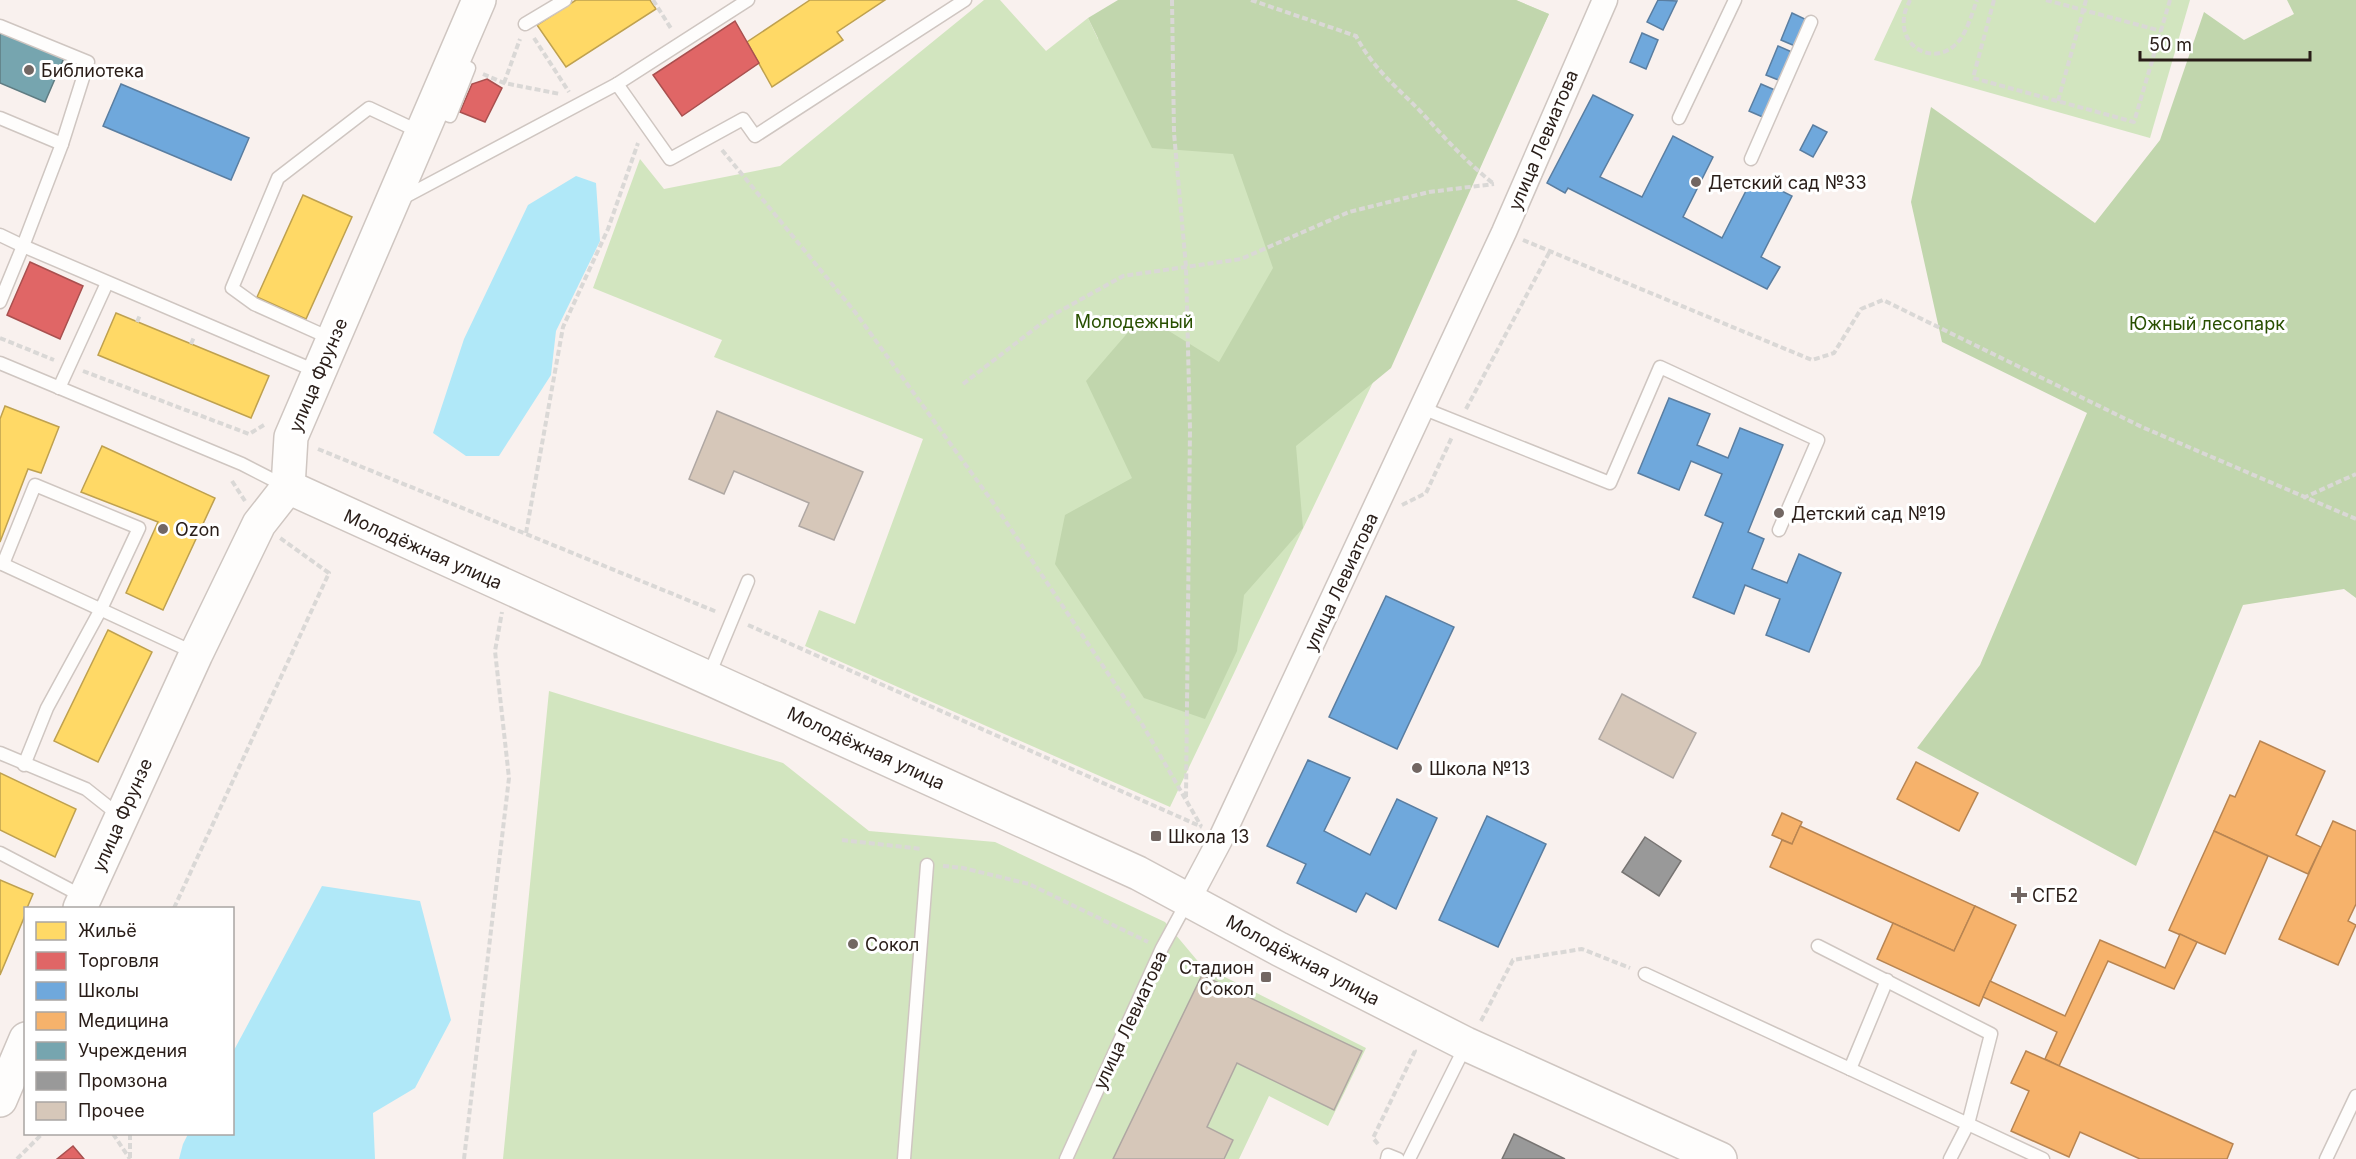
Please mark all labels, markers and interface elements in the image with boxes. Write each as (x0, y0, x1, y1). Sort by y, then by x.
scale bar (2140, 24, 2310, 62)
text: 50 m (2149, 34, 2192, 55)
place label: Библиотека (41, 60, 144, 81)
marker: Библиотека (22, 63, 36, 77)
street label: улица Левиатова (1504, 67, 1582, 213)
place label: Детский сад №33 (1708, 172, 1867, 193)
marker: Детский сад №33 (1689, 175, 1703, 189)
park label: Молодежный (1075, 311, 1193, 332)
park label: Южный лесопарк (2129, 313, 2285, 334)
street label: улица Фрунзе (285, 315, 351, 435)
place label: Детский сад №19 (1791, 503, 1946, 524)
street label: Молодёжная улица (341, 505, 505, 593)
marker: Детский сад №19 (1772, 506, 1786, 520)
street label: улица Левиатова (1300, 509, 1382, 655)
place label: Ozon (175, 519, 220, 540)
marker: Ozon (156, 522, 170, 536)
street label: Молодёжная улица (784, 702, 948, 794)
street label: улица Фрунзе (88, 755, 156, 875)
place label: Школа №13 (1429, 758, 1530, 779)
marker: Школа №13 (1410, 761, 1424, 775)
place label: Школа 13 (1168, 826, 1249, 847)
marker: Школа 13 (1149, 829, 1163, 843)
place label: СГБ2 (2032, 885, 2078, 906)
marker: СГБ2 (2010, 886, 2028, 904)
legend (24, 907, 234, 1135)
street label: Молодёжная улица (1223, 911, 1383, 1009)
text: Жильё (78, 920, 137, 941)
place label: Сокол (865, 934, 919, 955)
marker: Сокол (846, 937, 860, 951)
street label: улица Левиатова (1089, 947, 1171, 1093)
text: Торговля (78, 950, 159, 971)
place label: Стадион Сокол (1179, 957, 1254, 999)
marker: Стадион Сокол (1259, 970, 1273, 984)
text: Школы (78, 980, 139, 1001)
text: Медицина (78, 1010, 169, 1031)
text: Учреждения (78, 1040, 187, 1061)
text: Промзона (78, 1070, 168, 1091)
text: Прочее (78, 1100, 145, 1121)

